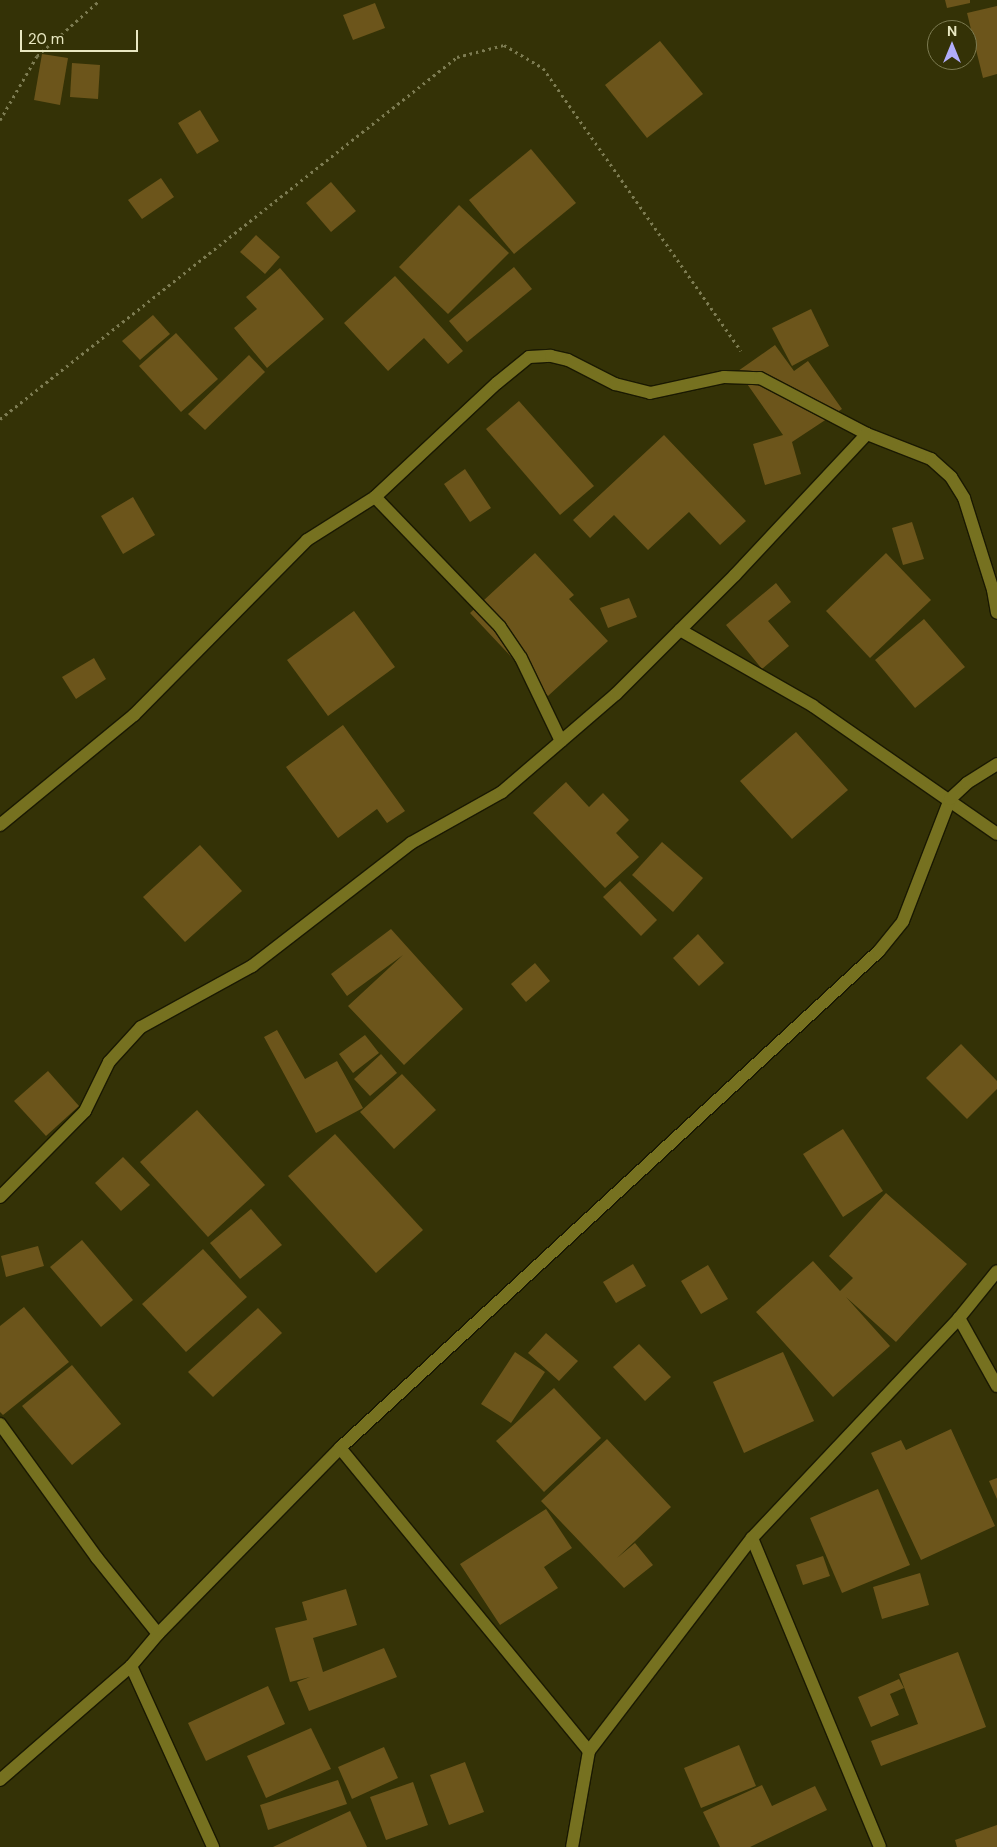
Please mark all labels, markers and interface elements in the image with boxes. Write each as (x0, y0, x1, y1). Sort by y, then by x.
scale bar (22, 20, 140, 52)
north arrow (927, 20, 977, 70)
text: N (947, 22, 957, 40)
text: 20 m (28, 29, 64, 49)

